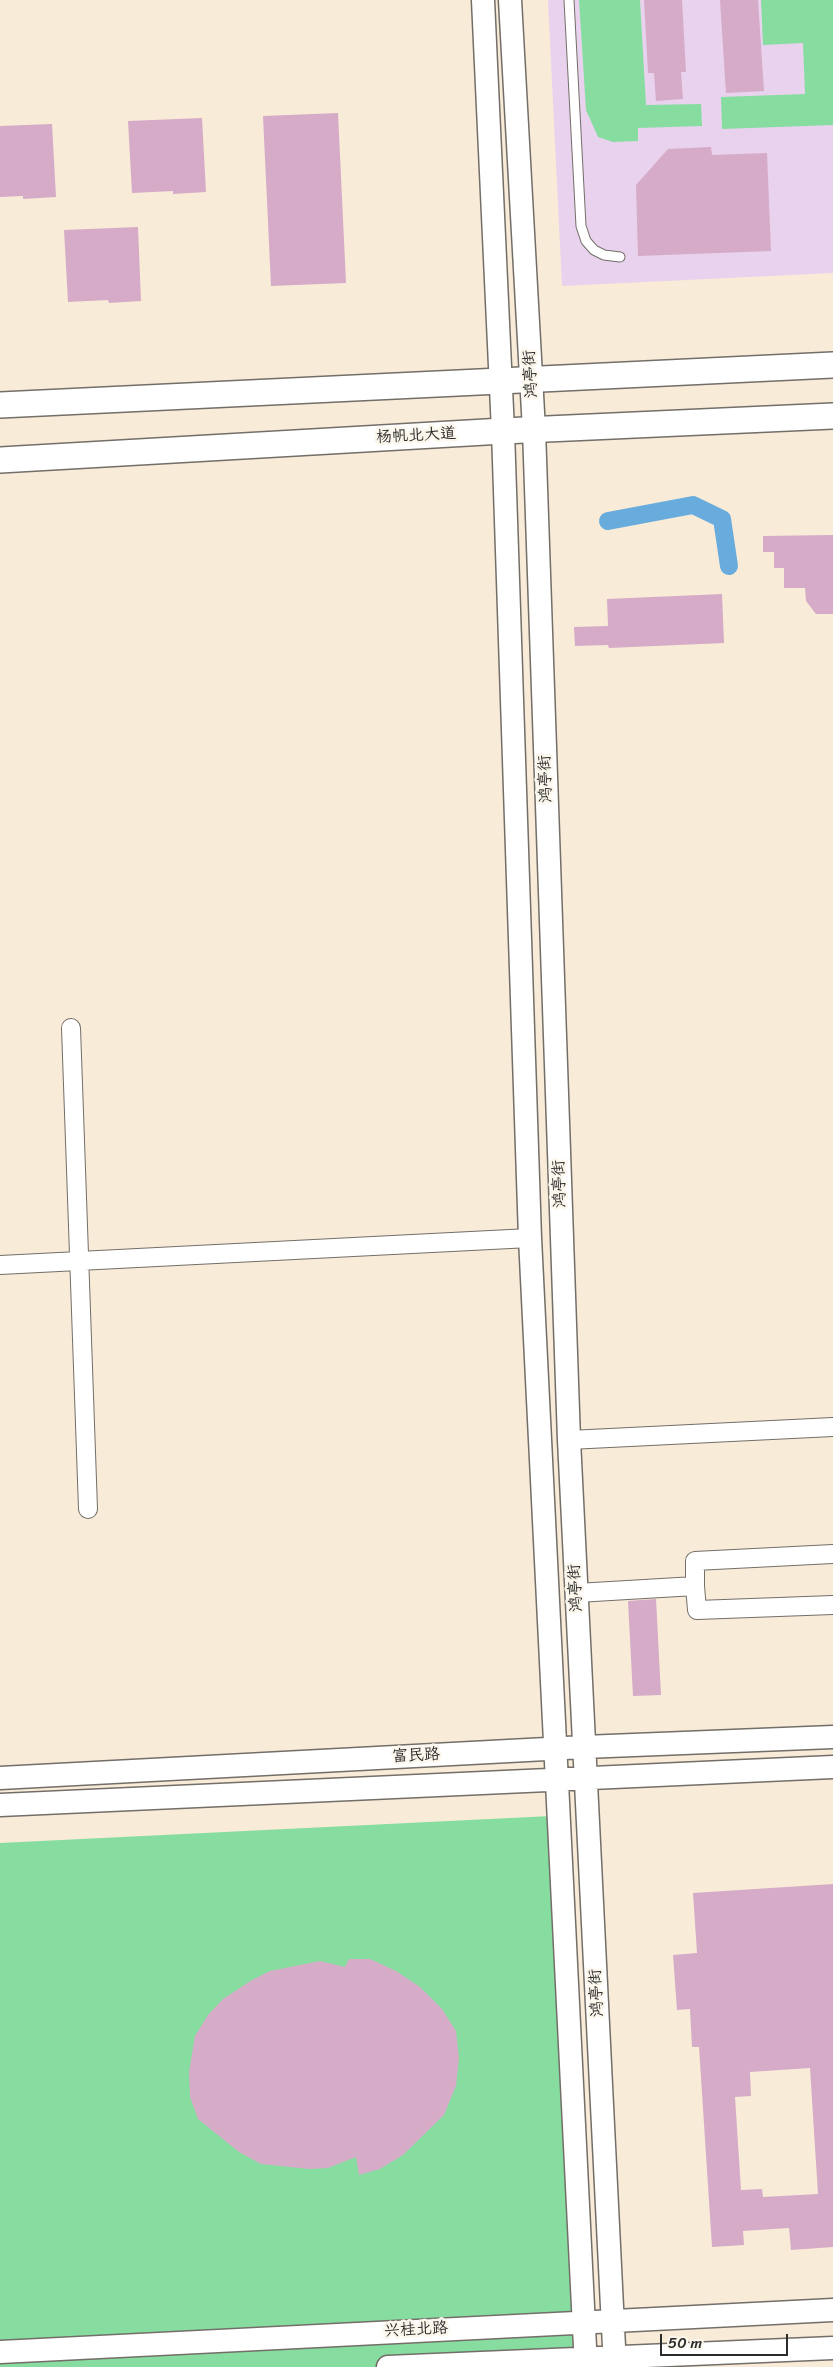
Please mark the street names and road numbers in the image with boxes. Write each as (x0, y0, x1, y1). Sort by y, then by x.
street label: 鸿亭街 (520, 350, 542, 398)
street label: 杨帆北大道 (376, 424, 456, 448)
street label: 鸿亭街 (536, 755, 556, 803)
street label: 鸿亭街 (550, 1160, 570, 1208)
street label: 鸿亭街 (565, 1564, 587, 1612)
street label: 富民路 (392, 1745, 440, 1767)
street label: 鸿亭街 (586, 1969, 608, 2017)
street label: 兴桂北路 (384, 2319, 448, 2341)

